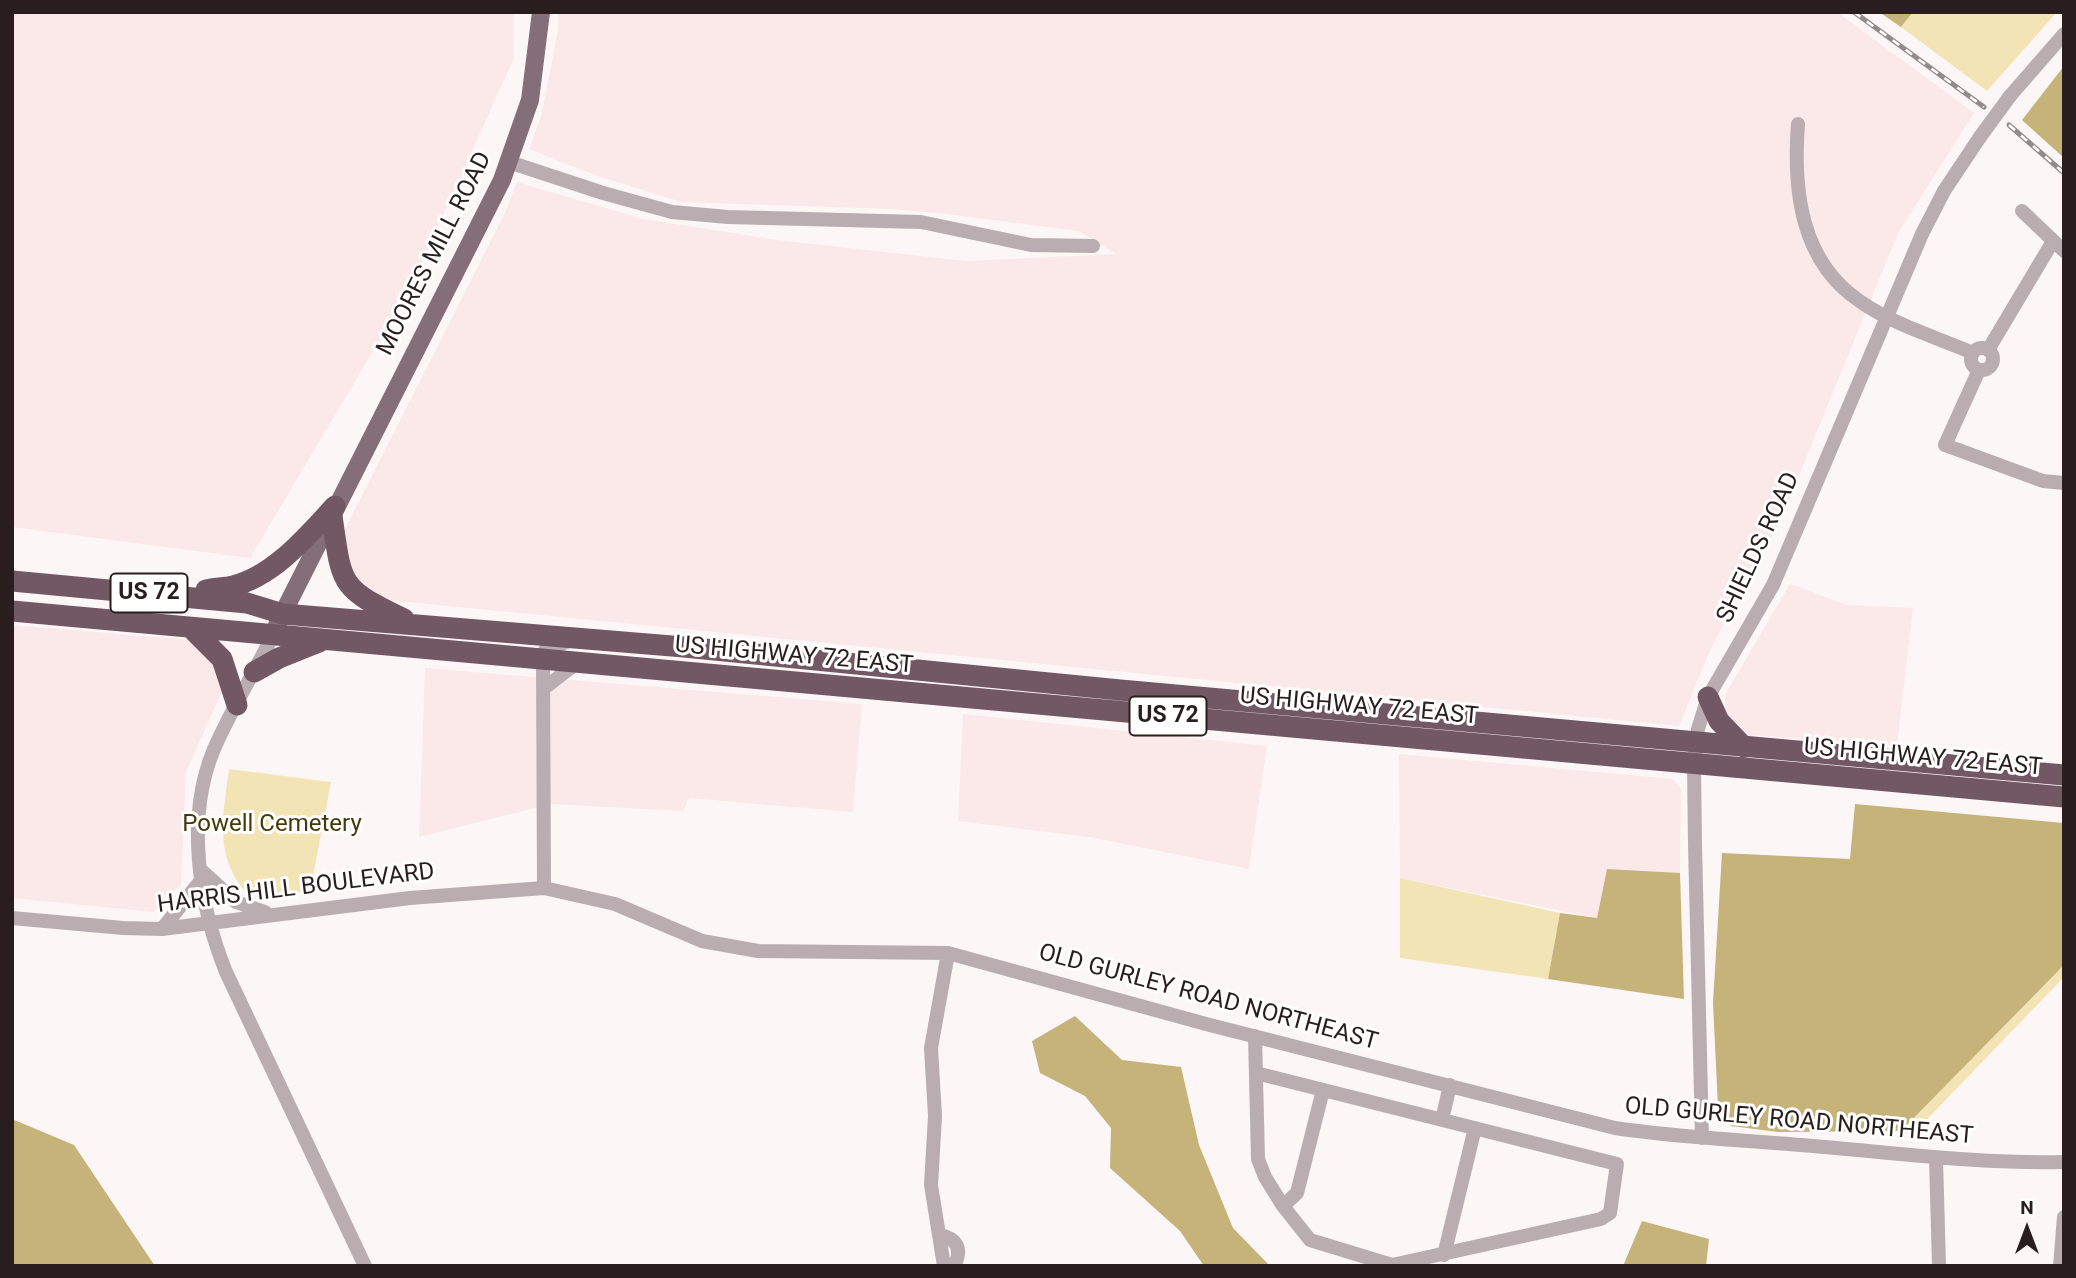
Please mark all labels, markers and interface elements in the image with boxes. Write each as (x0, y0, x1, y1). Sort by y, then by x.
street label: MOORES MILL ROAD (371, 148, 499, 360)
street label: SHIELDS ROAD (1712, 468, 1806, 628)
road number: US 72 (110, 573, 188, 612)
street label: US HIGHWAY 72 EAST (674, 631, 914, 681)
street label: US HIGHWAY 72 EAST (1239, 682, 1479, 732)
road number: US 72 (1130, 696, 1206, 736)
street label: US HIGHWAY 72 EAST (1803, 733, 2043, 783)
park label: Powell Cemetery (182, 811, 362, 839)
street label: HARRIS HILL BOULEVARD (156, 858, 436, 920)
street label: OLD GURLEY ROAD NORTHEAST (1035, 939, 1381, 1057)
street label: OLD GURLEY ROAD NORTHEAST (1623, 1092, 1975, 1152)
north arrow (1992, 1194, 2062, 1264)
text: N (2020, 1196, 2034, 1219)

